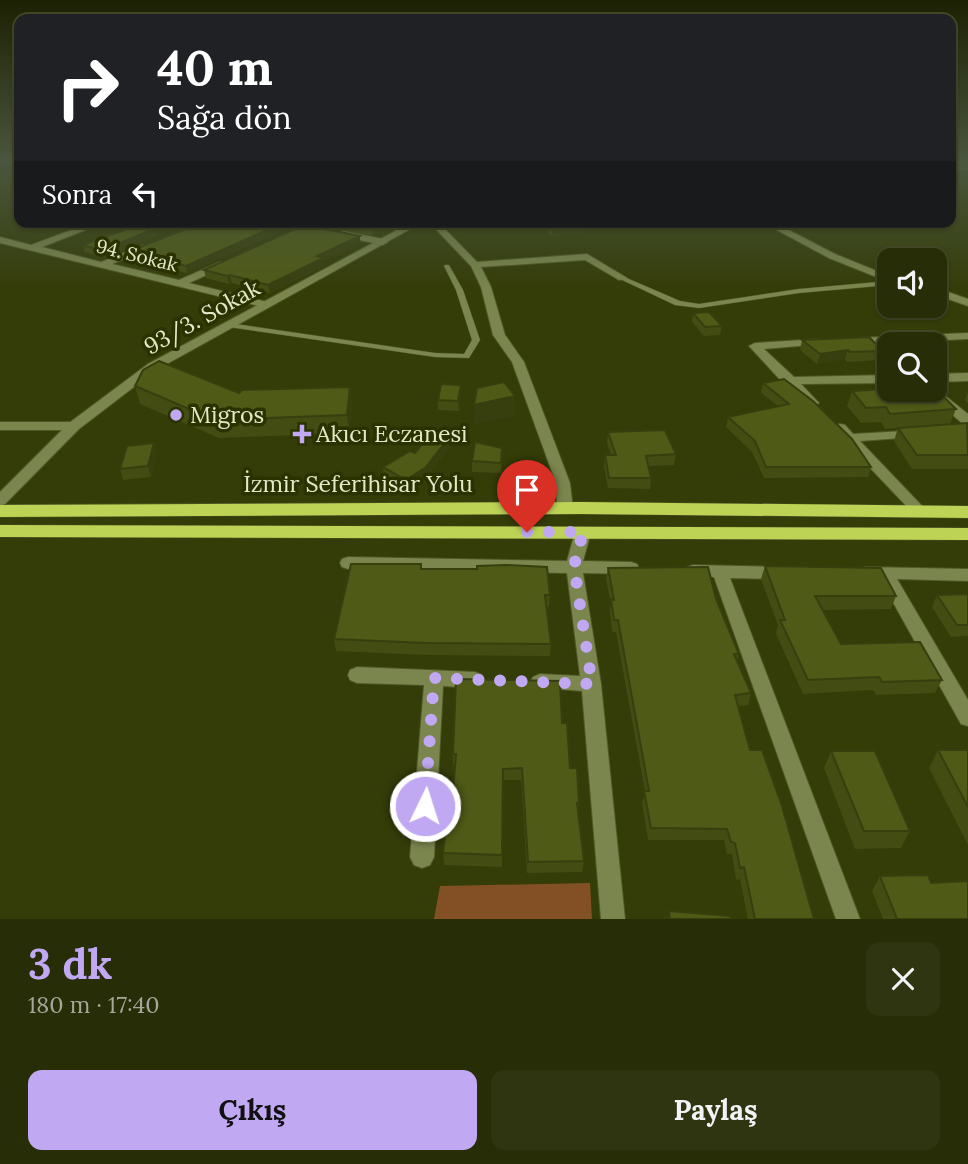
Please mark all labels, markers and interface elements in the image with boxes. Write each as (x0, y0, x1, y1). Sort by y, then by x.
text: 40 m (157, 36, 273, 98)
icon: right (42, 42, 133, 133)
text: Sağa dön (157, 97, 292, 138)
icon: left (126, 175, 164, 213)
text: Sonra (42, 178, 112, 211)
street label: 94. Sokak (94, 233, 181, 277)
map controls (877, 248, 947, 402)
button: sound (877, 248, 947, 318)
street label: 93/3. Sokak (138, 272, 266, 361)
button: search (877, 332, 947, 402)
place label: Migros (190, 400, 264, 429)
marker: Migros (168, 407, 184, 423)
place label: Akıcı Eczanesi (315, 419, 468, 448)
marker: Akıcı Eczanesi (294, 426, 310, 442)
pin (497, 460, 557, 532)
street label: İzmir Seferihisar Yolu (243, 469, 473, 498)
icon: arrive (508, 471, 546, 509)
position arrow (388, 769, 462, 843)
text: 3 dk (28, 937, 113, 991)
button: close (866, 942, 940, 1016)
text: 180 m · 17:40 (28, 990, 160, 1019)
button: Çıkış (28, 1070, 477, 1150)
button: Paylaş (491, 1070, 940, 1150)

